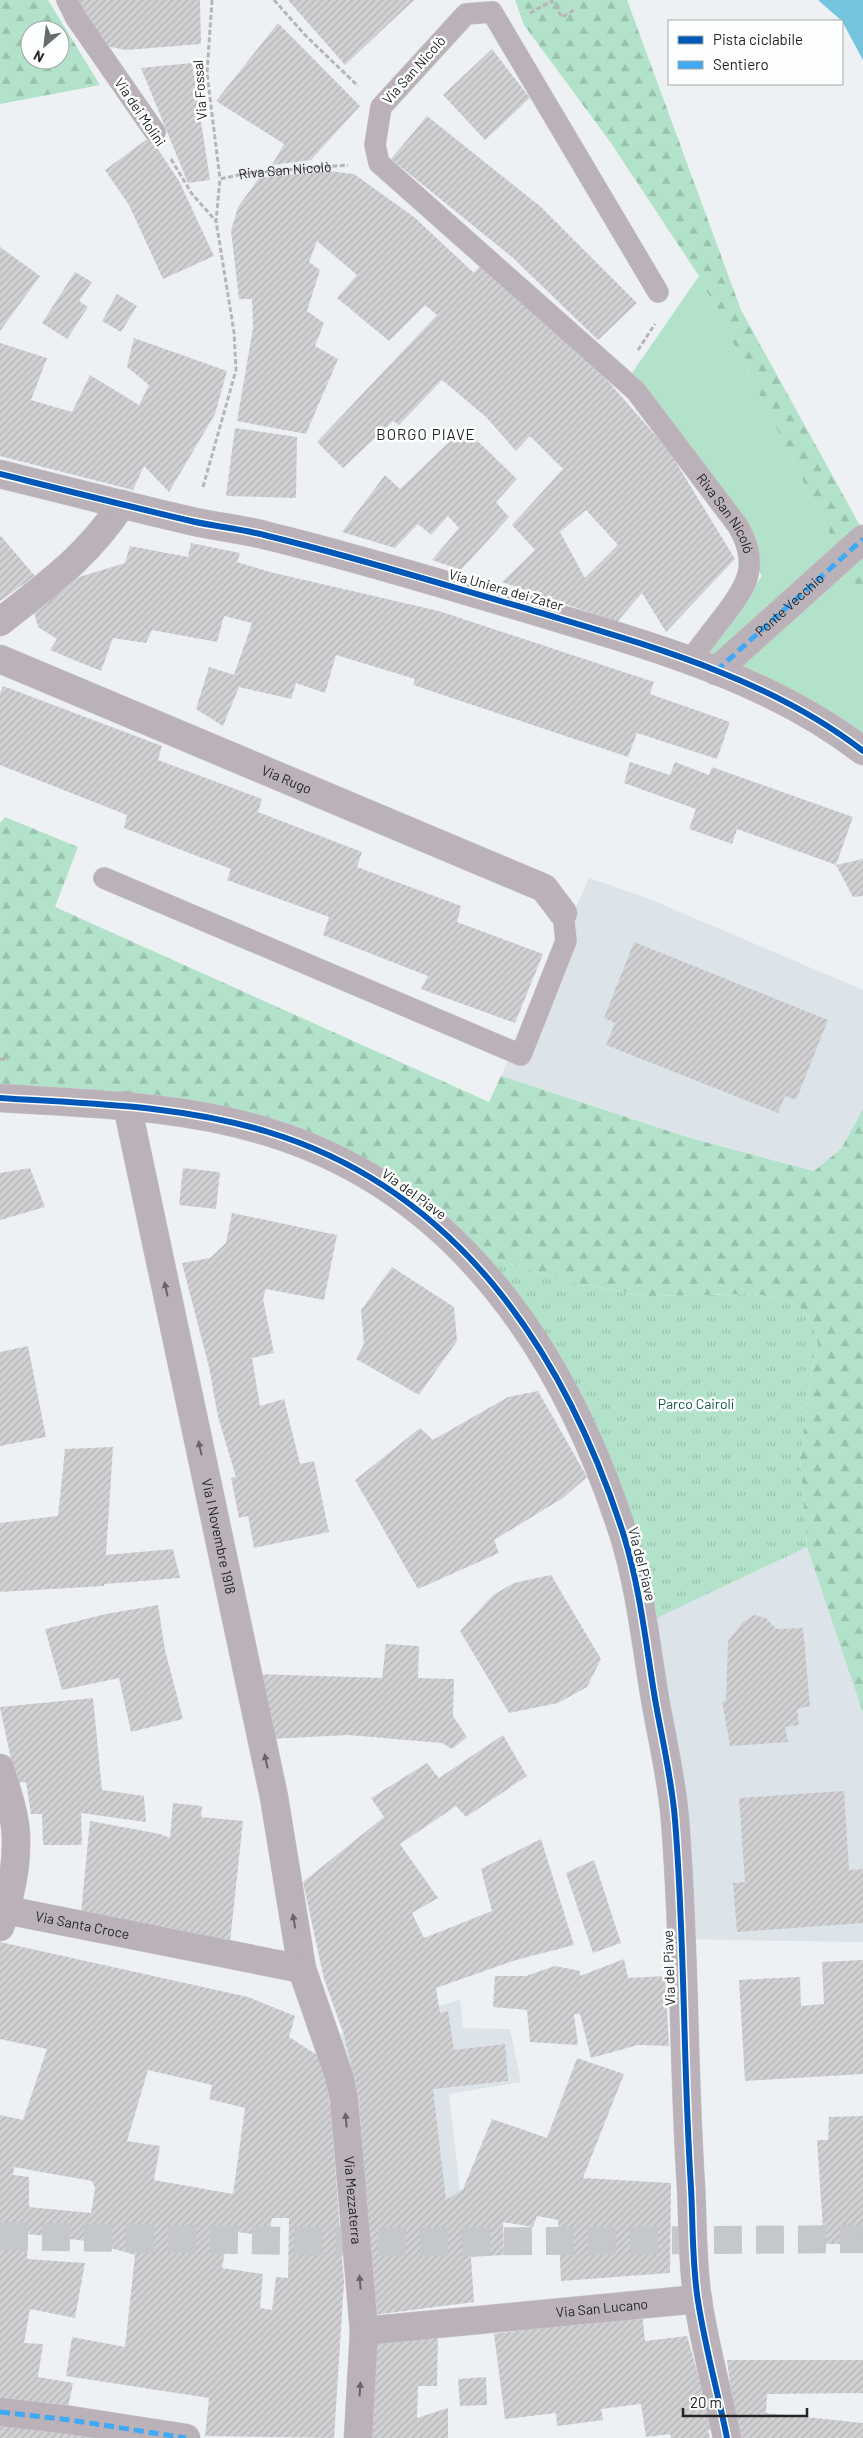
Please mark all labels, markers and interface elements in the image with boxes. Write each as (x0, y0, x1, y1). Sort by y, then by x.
north arrow (20, 20, 70, 70)
legend (668, 20, 843, 85)
text: Pista ciclabile (713, 30, 803, 48)
street label: Via San Nicolò (379, 32, 449, 107)
text: N (31, 47, 47, 67)
text: Sentiero (713, 55, 769, 73)
street label: Via Fossal (189, 59, 210, 121)
street label: Via dei Molini (111, 74, 169, 149)
street label: Riva San Nicolò (237, 157, 332, 183)
district label: BORGO PIAVE (376, 425, 476, 443)
street label: Riva San Nicolò (693, 470, 758, 555)
street label: Via Uniera dei Zater (447, 565, 565, 614)
street label: Ponte Vecchio (751, 569, 827, 640)
street label: Via Rugo (259, 761, 315, 797)
street label: Via del Piave (379, 1164, 450, 1223)
one-way arrow (162, 1282, 170, 1297)
park label: Parco Cairoli (658, 1395, 734, 1412)
one-way arrow (196, 1441, 204, 1456)
street label: Via I Novembre 1918 (199, 1477, 240, 1596)
street label: Via del Piave (625, 1525, 660, 1603)
one-way arrow (262, 1754, 270, 1769)
street label: Via Santa Croce (34, 1907, 131, 1942)
one-way arrow (290, 1913, 298, 1929)
street label: Via del Piave (659, 1930, 678, 2006)
one-way arrow (342, 2112, 350, 2128)
street label: Via Mezzaterra (341, 2155, 365, 2245)
one-way arrow (355, 2274, 363, 2290)
street label: Via San Lucano (555, 2295, 649, 2321)
one-way arrow (357, 2381, 365, 2397)
scale bar (683, 2386, 807, 2418)
text: 20 m (690, 2393, 722, 2411)

